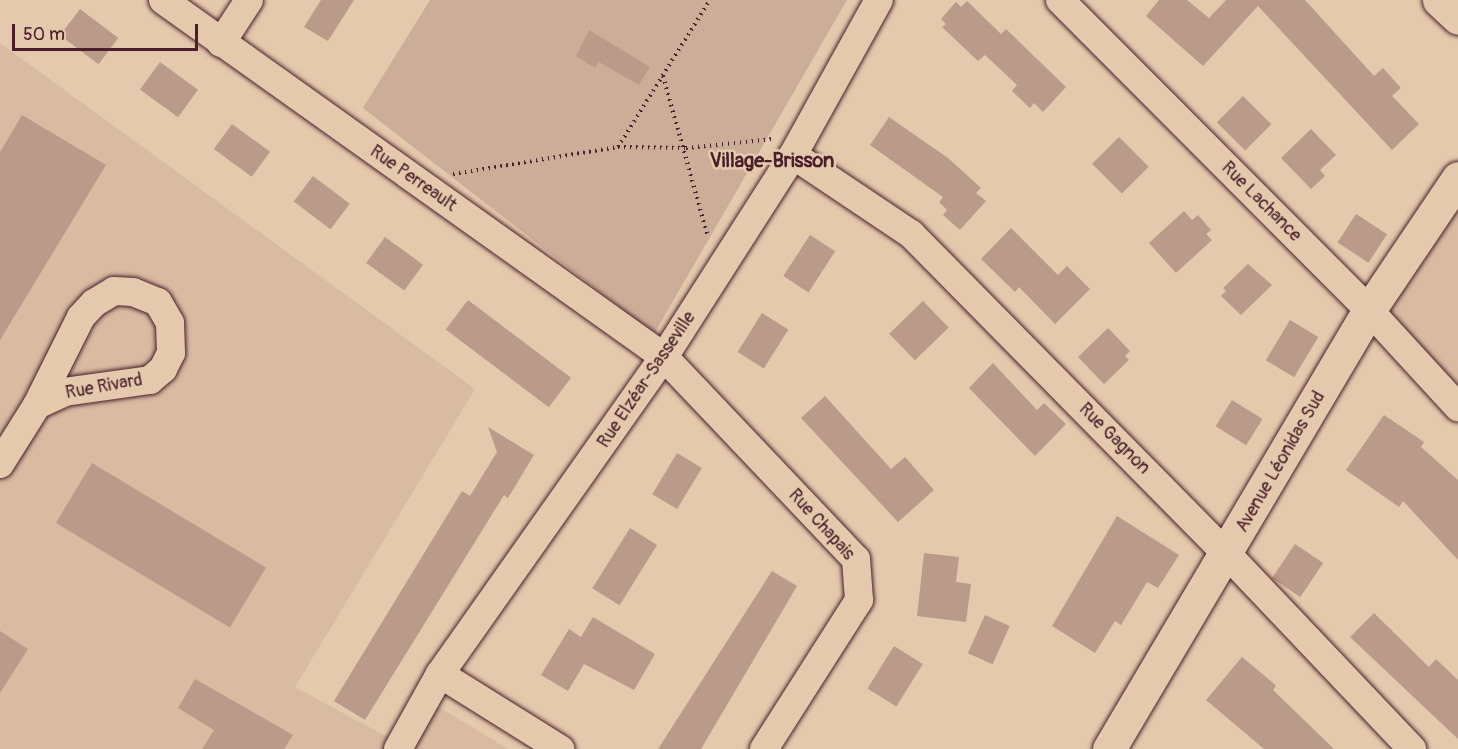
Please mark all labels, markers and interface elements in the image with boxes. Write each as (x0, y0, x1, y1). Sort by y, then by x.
scale bar (15, 12, 201, 50)
text: 50 m (23, 23, 65, 46)
street label: Rue Perreault (365, 141, 461, 217)
district label: Village-Brisson (710, 148, 834, 172)
street label: Rue Lachance (1216, 157, 1306, 247)
street label: Rue Elzéar-Sasseville (593, 308, 701, 452)
street label: Rue Rivard (64, 370, 144, 404)
street label: Avenue Léonidas Sud (1232, 388, 1330, 536)
street label: Rue Gagnon (1074, 399, 1154, 479)
street label: Rue Chapais (783, 485, 859, 565)

